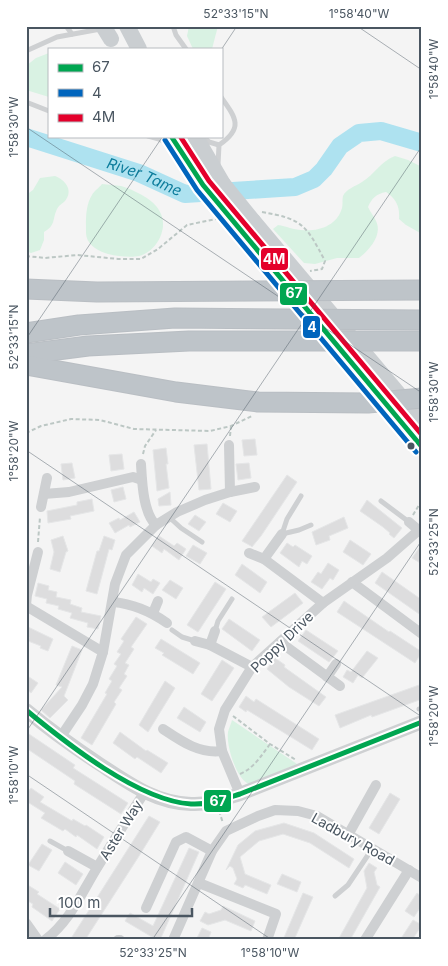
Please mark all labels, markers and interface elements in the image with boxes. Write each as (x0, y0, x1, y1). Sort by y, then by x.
text: 52°33'15"N (203, 6, 269, 21)
text: 1°58'40"W (329, 6, 389, 21)
text: 1°58'40"W (426, 39, 441, 99)
legend (48, 48, 222, 138)
text: 67 (92, 57, 110, 76)
text: 4 (92, 83, 102, 102)
text: 1°58'30"W (6, 96, 21, 158)
text: 4M (92, 107, 115, 126)
water label: River Tame (105, 153, 185, 200)
line badge: 4M (260, 247, 289, 271)
text: 4M (263, 250, 285, 267)
line badge: 67 (279, 282, 308, 306)
text: 67 (285, 284, 303, 301)
text: 52°33'15"N (6, 304, 21, 370)
line badge: 4 (302, 315, 321, 339)
text: 4 (307, 318, 317, 335)
text: 1°58'30"W (426, 361, 441, 423)
text: 1°58'20"W (6, 420, 21, 481)
unlabelled marker (406, 441, 416, 451)
text: 52°33'25"N (426, 508, 441, 576)
street label: Poppy Drive (247, 608, 317, 676)
text: 1°58'20"W (426, 685, 441, 746)
text: 1°58'10"W (6, 746, 21, 804)
line badge: 67 (203, 789, 232, 813)
text: 67 (209, 792, 227, 809)
street label: Aster Way (95, 797, 146, 863)
street label: Ladbury Road (309, 809, 398, 868)
scale bar (50, 886, 192, 918)
text: 100 m (58, 893, 100, 912)
text: 52°33'25"N (119, 945, 187, 960)
text: 1°58'10"W (241, 945, 299, 960)

